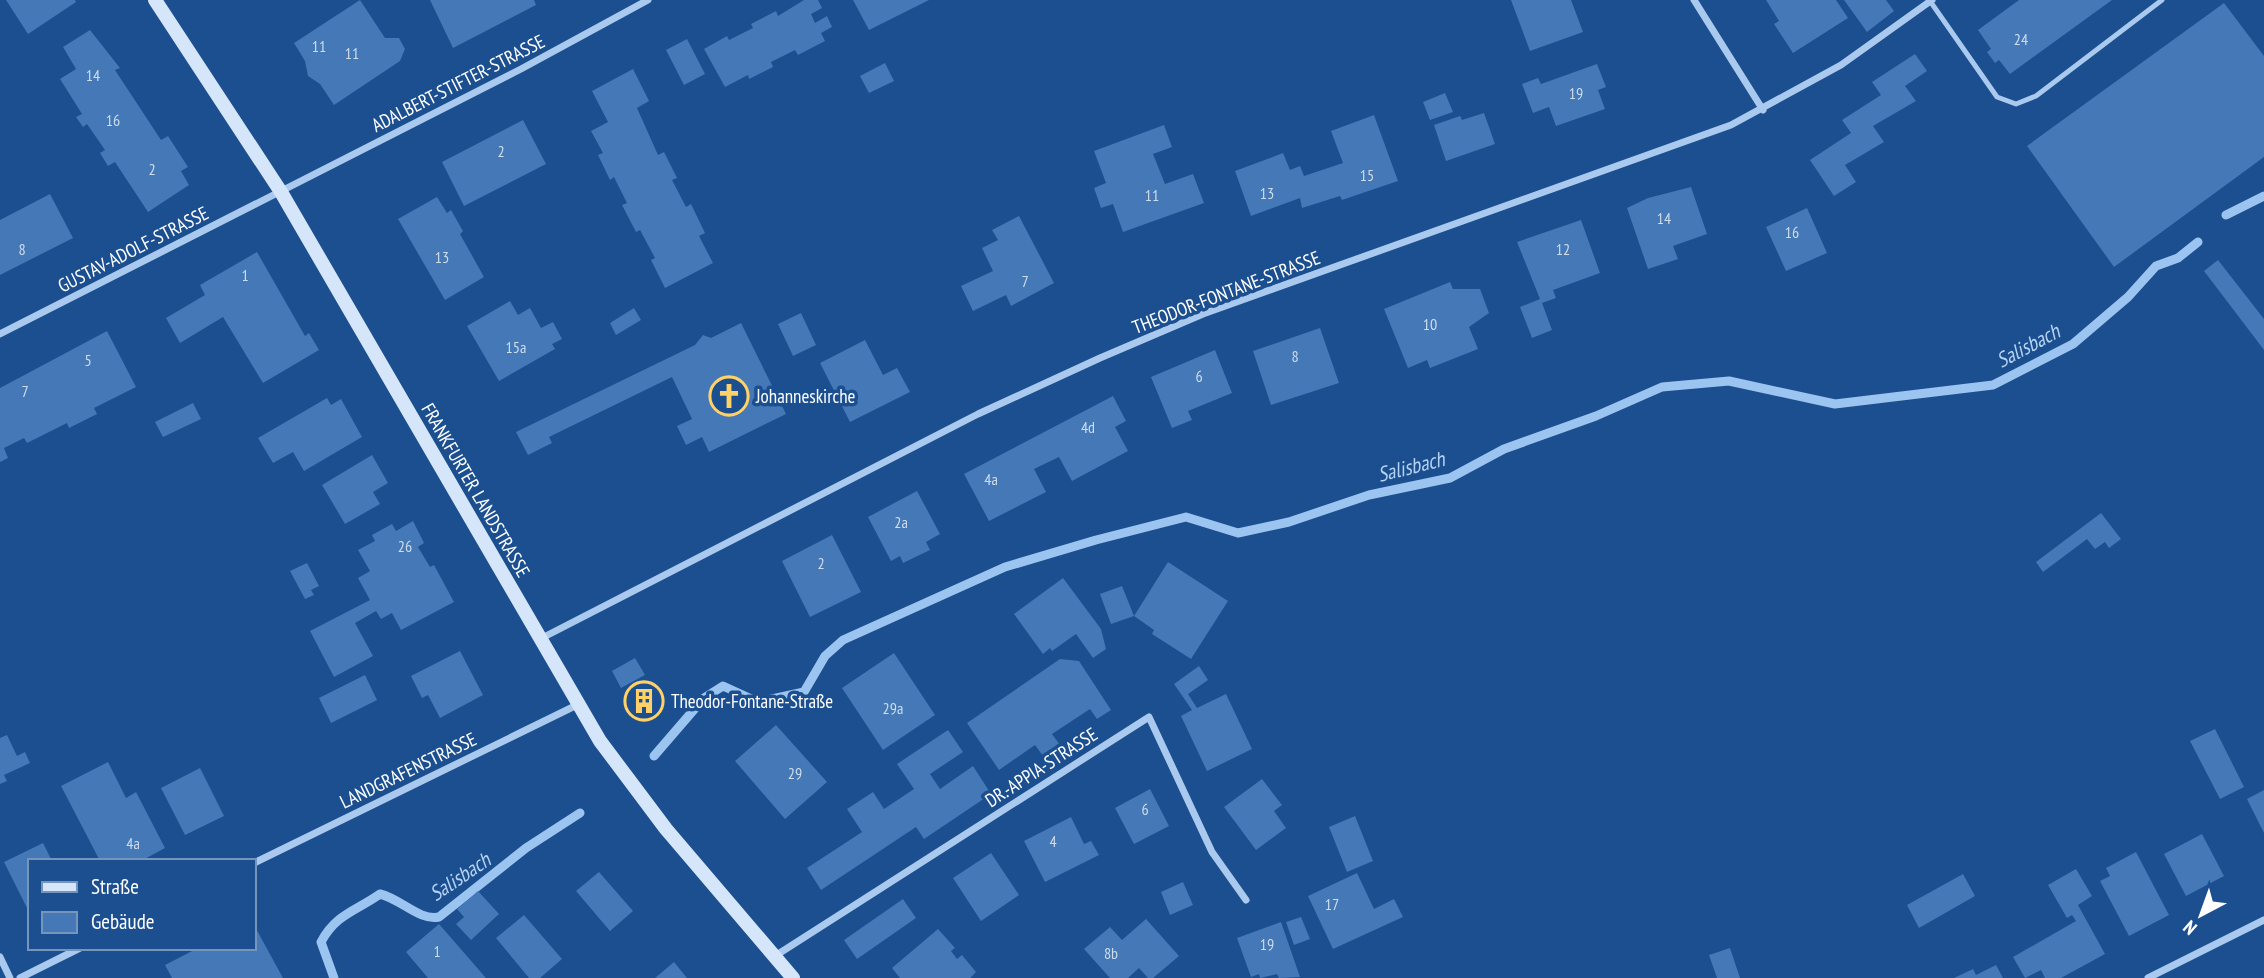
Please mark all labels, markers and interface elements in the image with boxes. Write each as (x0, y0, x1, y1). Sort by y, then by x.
street label: ADALBERT-STIFTER-STRASSE (367, 29, 549, 137)
house number: 24 (2014, 29, 2028, 49)
house number: 11 (312, 36, 326, 56)
house number: 11 (345, 43, 359, 63)
house number: 14 (86, 65, 100, 85)
house number: 19 (1569, 83, 1583, 103)
house number: 16 (106, 110, 120, 130)
house number: 2 (497, 141, 505, 161)
house number: 2 (148, 159, 156, 179)
house number: 15 (1360, 165, 1374, 185)
house number: 13 (1260, 183, 1274, 203)
house number: 11 (1145, 185, 1159, 205)
street label: GUSTAV-ADOLF-STRASSE (54, 201, 212, 297)
house number: 14 (1657, 208, 1671, 228)
house number: 16 (1785, 222, 1799, 242)
house number: 8 (18, 239, 26, 259)
house number: 12 (1556, 239, 1570, 259)
street label: THEODOR-FONTANE-STRASSE (1129, 245, 1323, 339)
house number: 13 (435, 247, 449, 267)
house number: 1 (241, 265, 249, 285)
house number: 7 (1021, 271, 1029, 291)
house number: 10 (1423, 314, 1437, 334)
water label: Salisbach (1991, 317, 2066, 373)
house number: 15a (506, 337, 526, 357)
house number: 8 (1291, 346, 1299, 366)
house number: 5 (84, 350, 92, 370)
house number: 6 (1195, 366, 1203, 386)
church icon: Johanneskirche (708, 375, 750, 417)
house number: 7 (21, 381, 29, 401)
place label: Johanneskirche (755, 384, 856, 408)
street label: FRANKFURTER LANDSTRASSE (416, 399, 536, 581)
house number: 4d (1081, 417, 1095, 437)
water label: Salisbach (1375, 445, 1449, 488)
house number: 4a (984, 469, 998, 489)
house number: 2a (894, 512, 908, 532)
house number: 26 (398, 536, 412, 556)
house number: 2 (817, 553, 825, 573)
building icon: Theodor-Fontane-Straße (623, 680, 665, 722)
place label: Theodor-Fontane-Straße (671, 689, 833, 713)
house number: 29a (883, 698, 903, 718)
street label: DR.-APPIA-STRASSE (980, 722, 1102, 812)
street label: LANDGRAFENSTRASSE (336, 727, 480, 813)
house number: 29 (788, 763, 802, 783)
house number: 6 (1141, 799, 1149, 819)
house number: 4 (1049, 831, 1057, 851)
house number: 4a (126, 833, 140, 853)
water label: Salisbach (424, 845, 497, 907)
legend (28, 859, 256, 950)
text: Straße (91, 873, 139, 900)
north arrow (2166, 880, 2236, 950)
house number: 17 (1325, 894, 1339, 914)
text: Gebäude (91, 908, 154, 935)
text: N (2178, 915, 2202, 940)
house number: 19 (1260, 934, 1274, 954)
house number: 1 (433, 941, 441, 961)
house number: 8b (1104, 943, 1118, 963)

